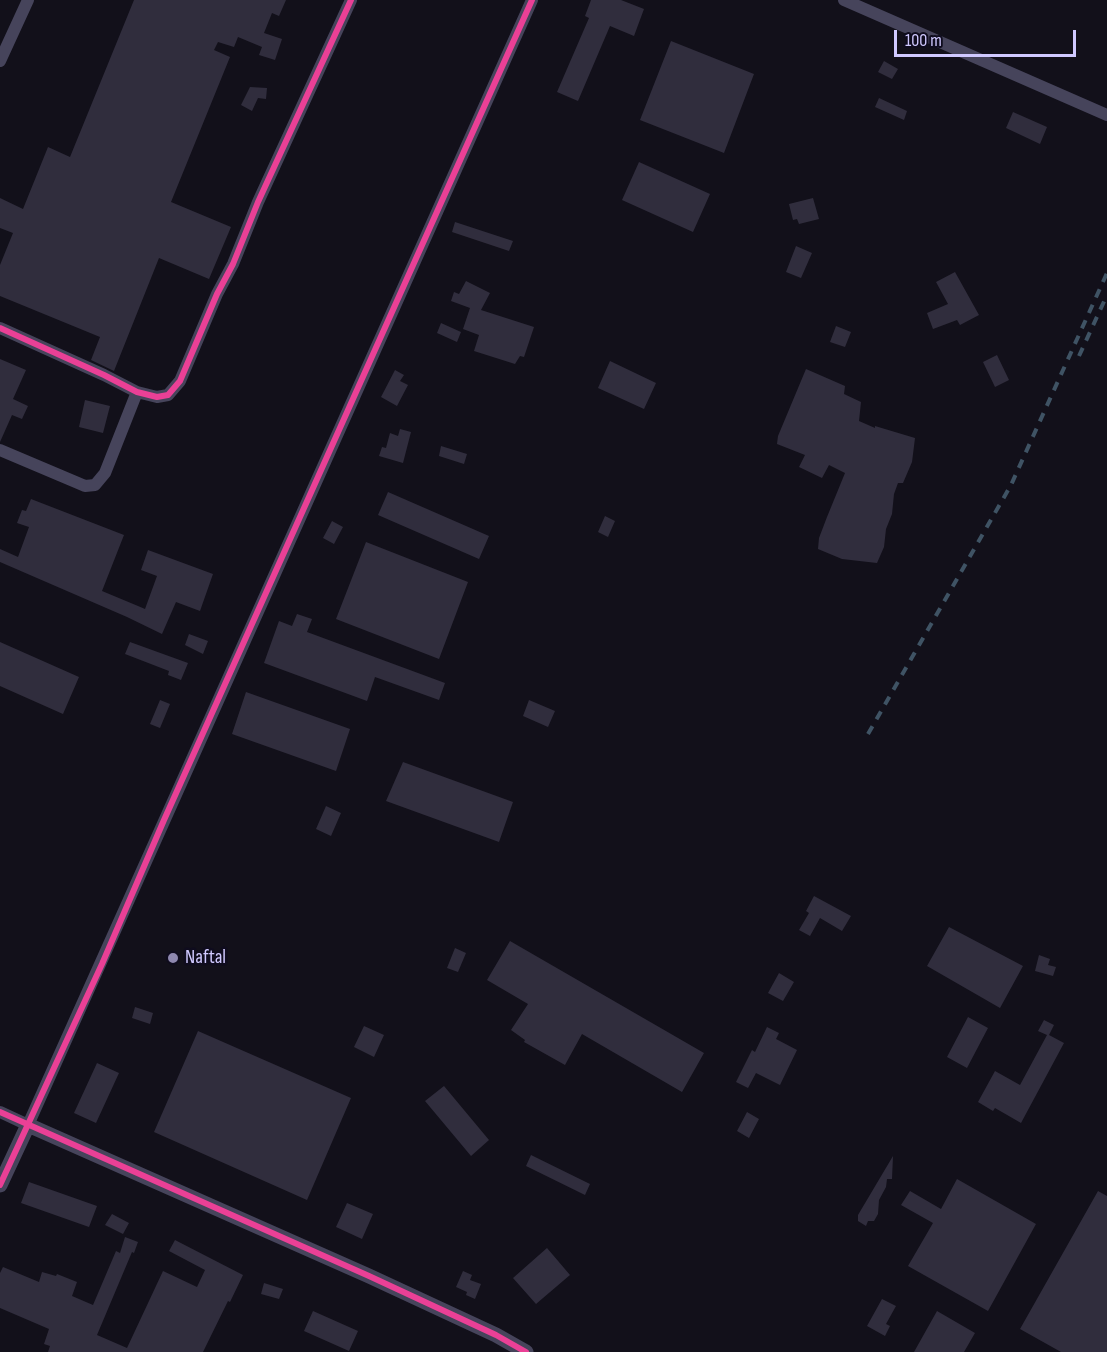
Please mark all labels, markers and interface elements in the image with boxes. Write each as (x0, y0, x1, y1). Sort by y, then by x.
scale bar (897, 18, 1078, 56)
text: 100 m (905, 30, 942, 51)
place label: Naftal (185, 946, 226, 970)
marker: Naftal (166, 951, 180, 965)

